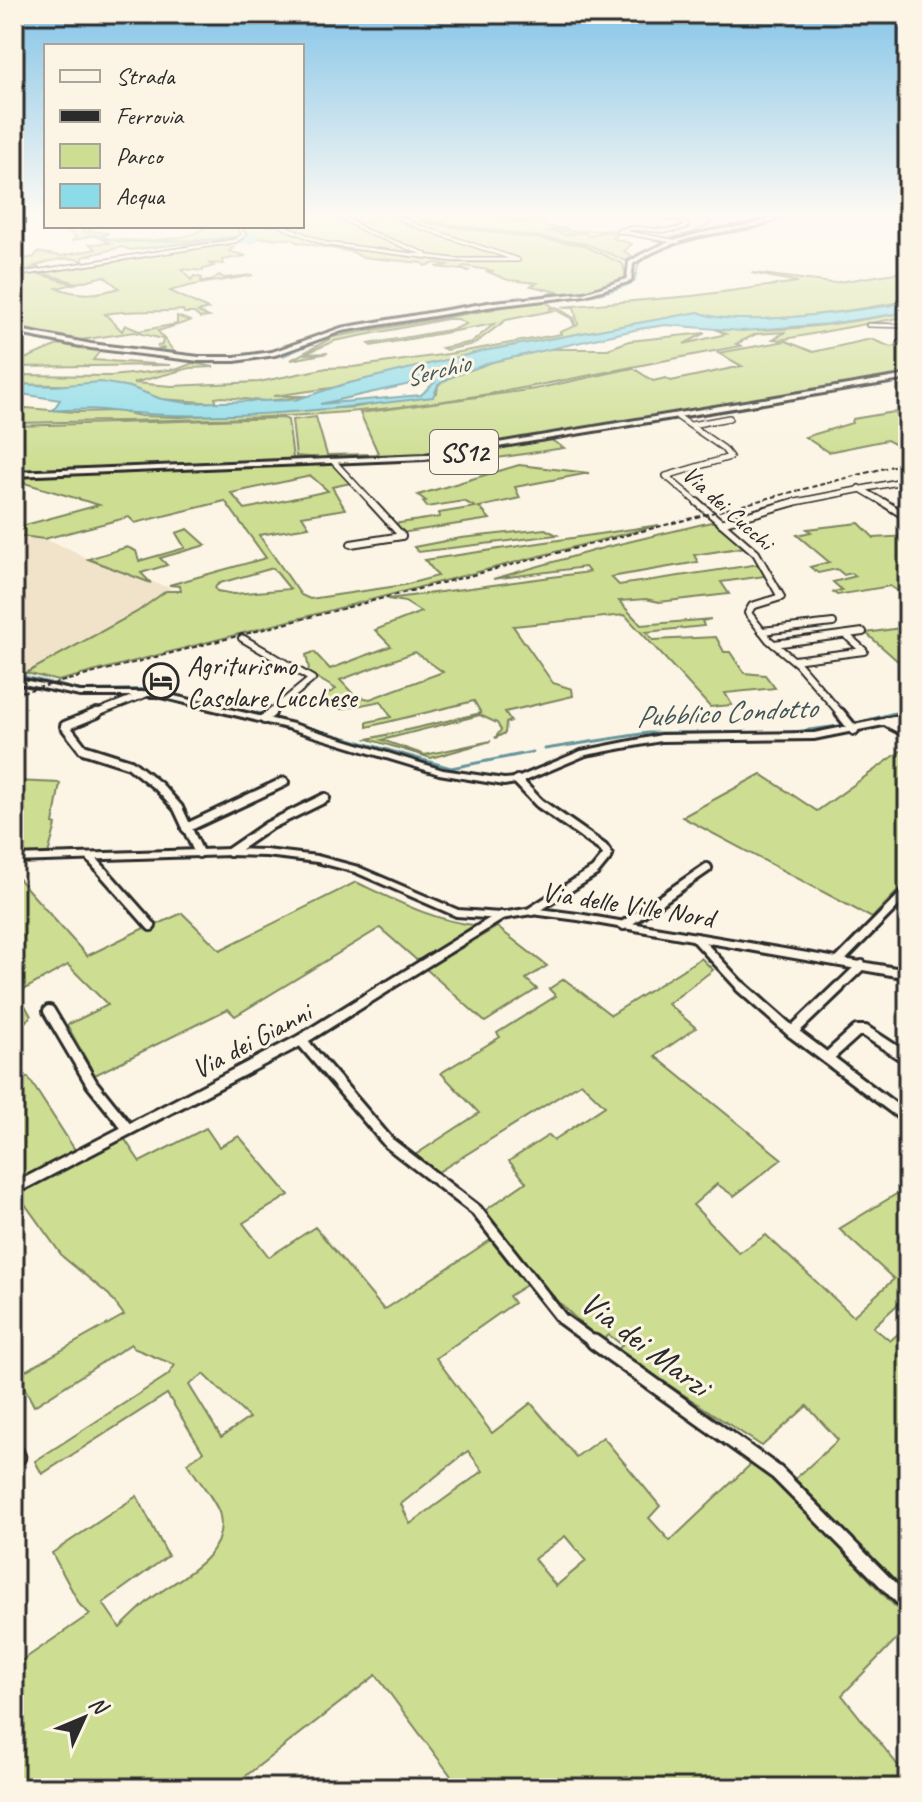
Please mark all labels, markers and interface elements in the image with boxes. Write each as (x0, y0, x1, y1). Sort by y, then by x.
legend (44, 44, 304, 228)
text: Strada (116, 61, 176, 91)
text: Ferrovia (116, 101, 185, 131)
text: Parco (116, 141, 165, 171)
text: Acqua (116, 181, 165, 211)
water label: Serchio (402, 346, 476, 394)
road number: SS12 (430, 430, 498, 474)
street label: Via dei Cucchi (676, 459, 782, 559)
place label: Agriturismo Casolare Lucchese (187, 648, 358, 715)
hotel icon: Agriturismo Casolare Lucchese (142, 662, 180, 700)
water label: Pubblico Condotto (635, 688, 820, 736)
street label: Via delle Ville Nord (539, 874, 720, 936)
street label: Via dei Gianni (186, 993, 320, 1086)
street label: Via dei Marzi (572, 1281, 723, 1409)
north arrow (44, 1678, 124, 1758)
text: N (83, 1690, 115, 1722)

